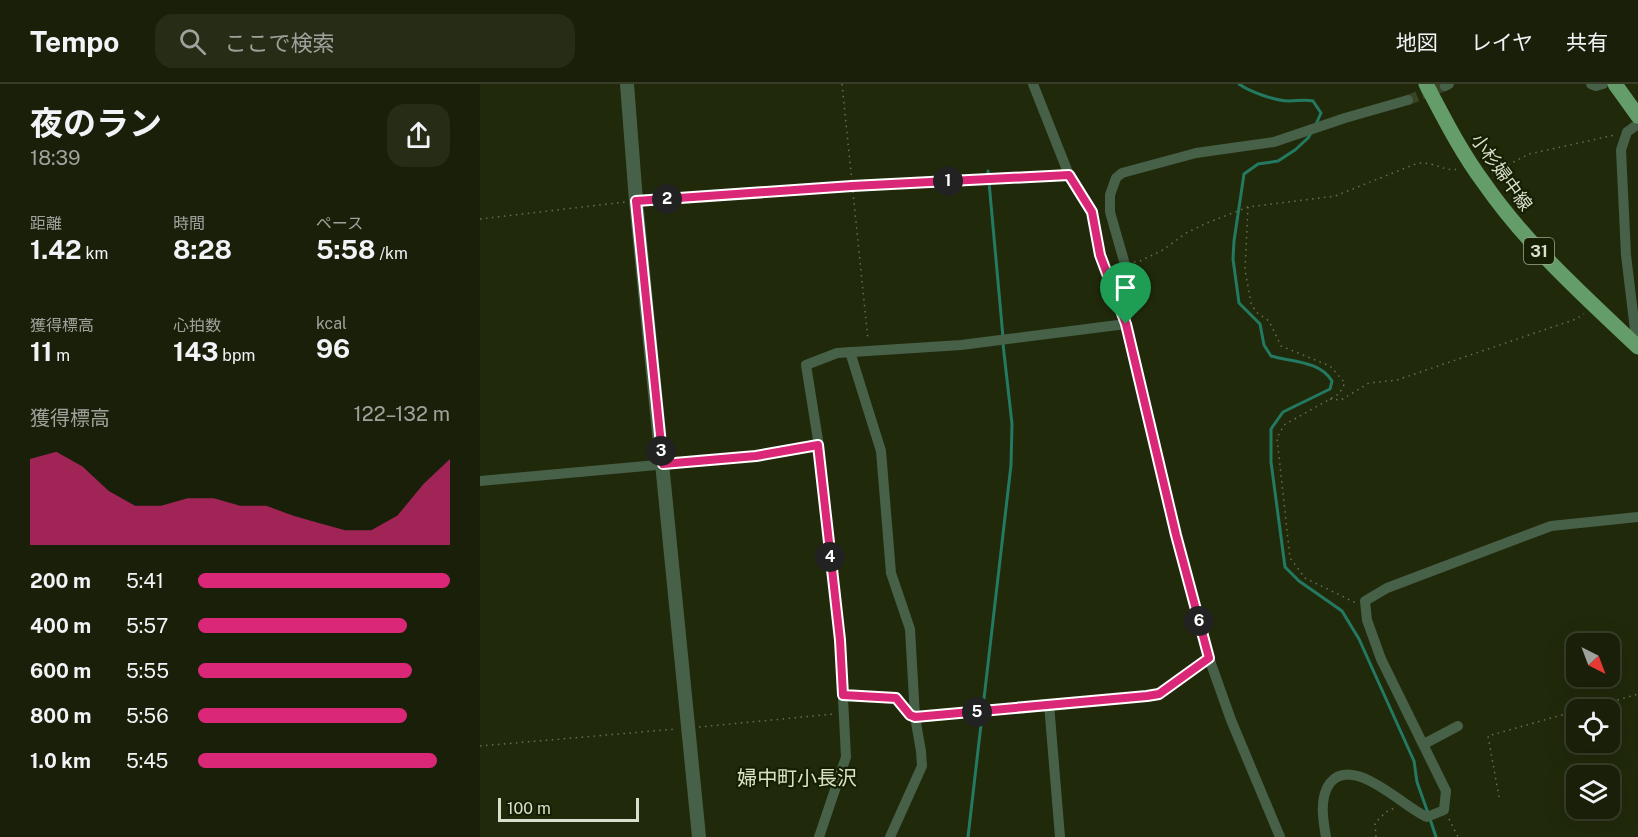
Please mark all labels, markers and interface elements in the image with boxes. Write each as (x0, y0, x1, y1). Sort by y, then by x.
search box (155, 14, 575, 68)
text: Tempo (30, 25, 119, 58)
icon: search (176, 25, 209, 58)
text: ここで検索 (224, 30, 334, 56)
text: 地図 (1396, 30, 1438, 55)
text: レイヤ (1471, 30, 1533, 55)
text: 共有 (1566, 30, 1608, 55)
text: 夜のラン (30, 104, 162, 142)
button: share (387, 104, 450, 167)
street label: 小杉婦中線 (1467, 129, 1537, 215)
text: 18:39 (30, 146, 81, 170)
pin: 1 (933, 166, 963, 196)
text: 1 (945, 171, 951, 190)
pin: 2 (652, 184, 682, 214)
text: 2 (662, 189, 672, 208)
text: 距離 (30, 214, 62, 233)
text: 時間 (173, 214, 205, 233)
text: ペース (316, 214, 363, 233)
text: 1.42 (30, 234, 82, 265)
text: 8:28 (173, 234, 232, 265)
text: 5:58 (316, 234, 376, 265)
road number: 31 (1524, 238, 1554, 264)
text: km (82, 244, 108, 263)
text: /km (376, 244, 408, 263)
pin (1100, 262, 1151, 324)
icon: arrive (1109, 271, 1142, 304)
text: kcal (316, 314, 347, 333)
text: 獲得標高 (30, 316, 94, 335)
text: 心拍数 (173, 316, 221, 335)
text: 96 (316, 333, 350, 364)
text: 11 (30, 336, 52, 367)
text: 143 (173, 336, 218, 367)
text: m (52, 346, 70, 365)
text: bpm (218, 346, 255, 365)
text: 122–132 m (354, 402, 450, 426)
text: 獲得標高 (30, 406, 110, 430)
pin: 3 (646, 436, 676, 466)
text: 3 (656, 441, 666, 460)
pin: 4 (815, 542, 845, 572)
text: 4 (825, 547, 835, 566)
text: 200 m (30, 569, 91, 593)
text: 5:41 (126, 569, 164, 593)
pin: 6 (1184, 606, 1214, 636)
text: 6 (1194, 611, 1204, 630)
text: 400 m (30, 614, 91, 638)
text: 5:57 (126, 614, 168, 638)
north arrow (1566, 633, 1620, 687)
map controls (1566, 633, 1620, 819)
text: 600 m (30, 659, 91, 683)
text: 5:55 (126, 659, 169, 683)
pin: 5 (962, 697, 992, 727)
button: locate (1566, 699, 1620, 753)
text: 5 (972, 702, 982, 721)
text: 800 m (30, 704, 92, 728)
text: 5:56 (126, 704, 169, 728)
text: 1.0 km (30, 749, 91, 773)
text: 5:45 (126, 749, 168, 773)
button: layers (1566, 765, 1620, 819)
district label: 婦中町小長沢 (737, 766, 857, 790)
scale bar (498, 795, 639, 822)
text: 100 m (507, 799, 551, 818)

